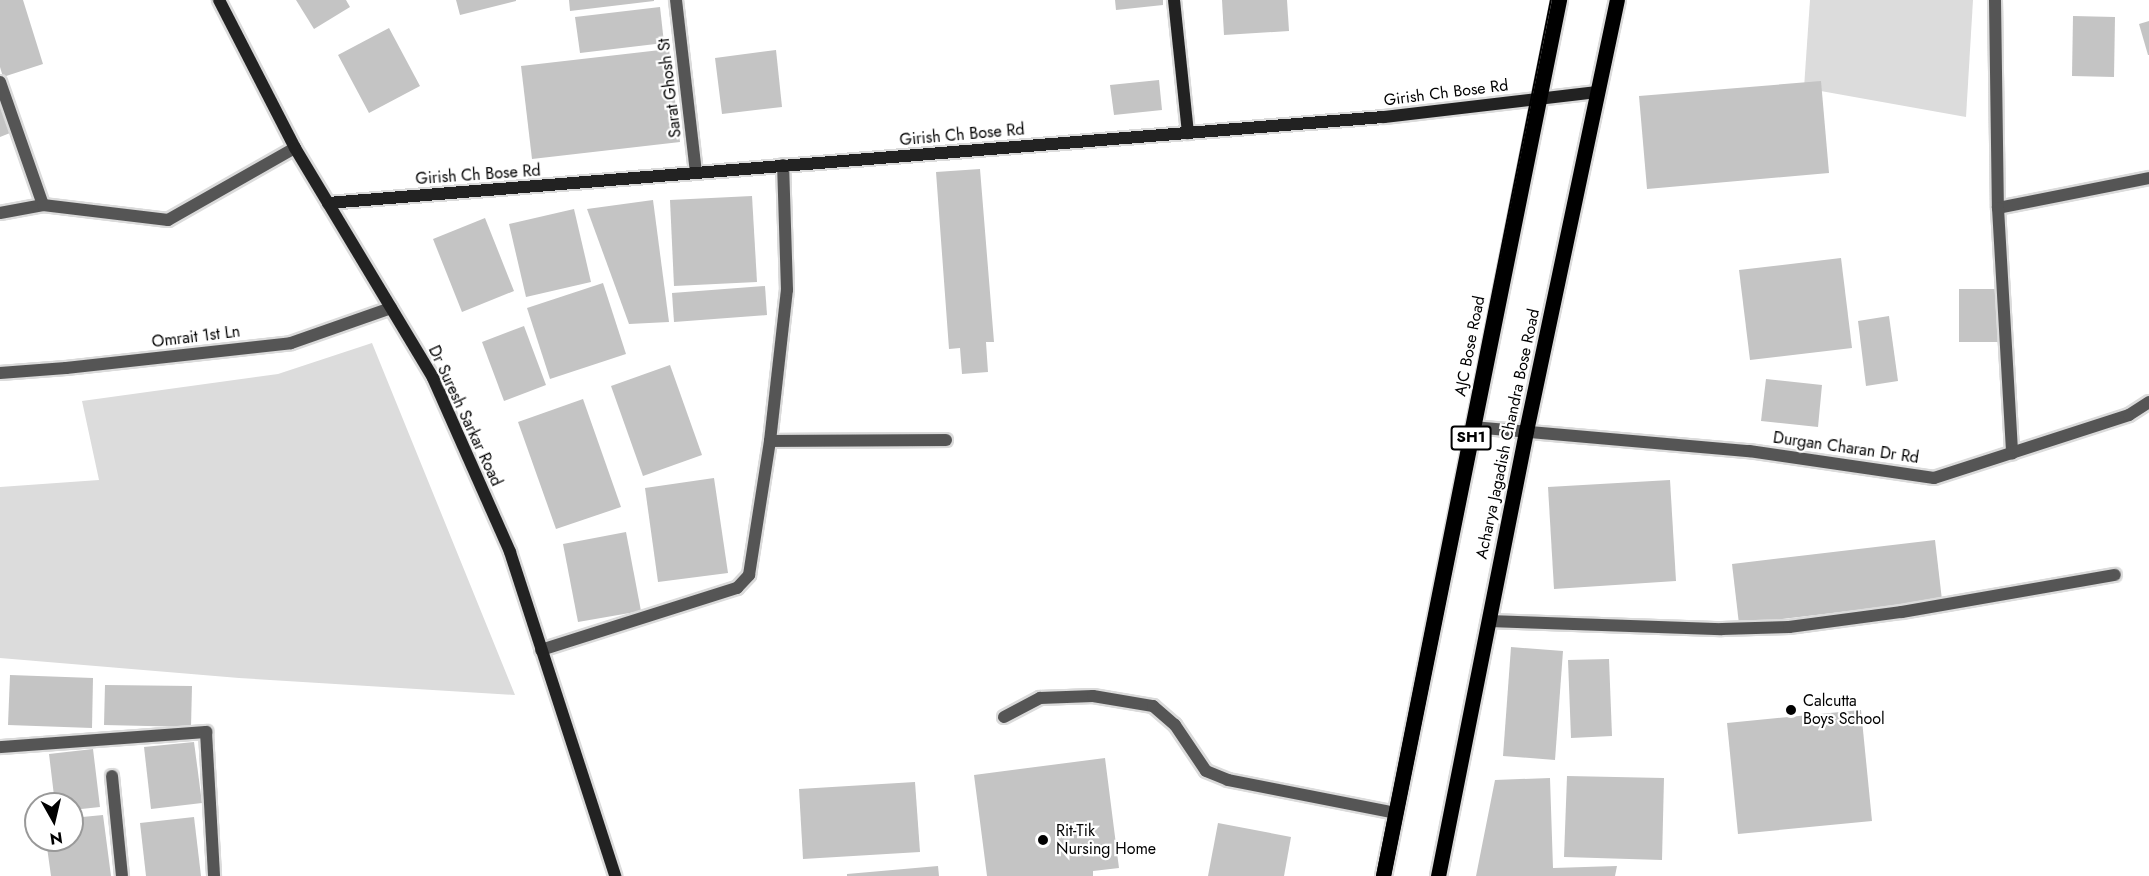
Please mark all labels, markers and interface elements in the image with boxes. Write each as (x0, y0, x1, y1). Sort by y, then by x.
street label: Sarat Ghosh St (654, 37, 686, 139)
street label: Girish Ch Bose Rd (1383, 76, 1509, 110)
street label: Girish Ch Bose Rd (899, 120, 1025, 150)
street label: Girish Ch Bose Rd (415, 161, 541, 189)
street label: AJC Bose Road (1451, 294, 1489, 398)
street label: Acharya Jagadish Chandra Bose Road (1472, 307, 1544, 561)
street label: Omrait 1st Ln (151, 322, 241, 352)
street label: Dr Suresh Sarkar Road (424, 343, 506, 489)
road number: SH1 (1450, 426, 1492, 450)
street label: Durgan Charan Dr Rd (1772, 428, 1920, 468)
place label: Calcutta Boys School (1803, 691, 1885, 729)
marker: Calcutta Boys School (1784, 703, 1798, 717)
north arrow (24, 792, 84, 852)
place label: Rit-Tik Nursing Home (1056, 821, 1156, 859)
text: N (48, 826, 64, 851)
marker: Rit-Tik Nursing Home (1034, 831, 1052, 849)

